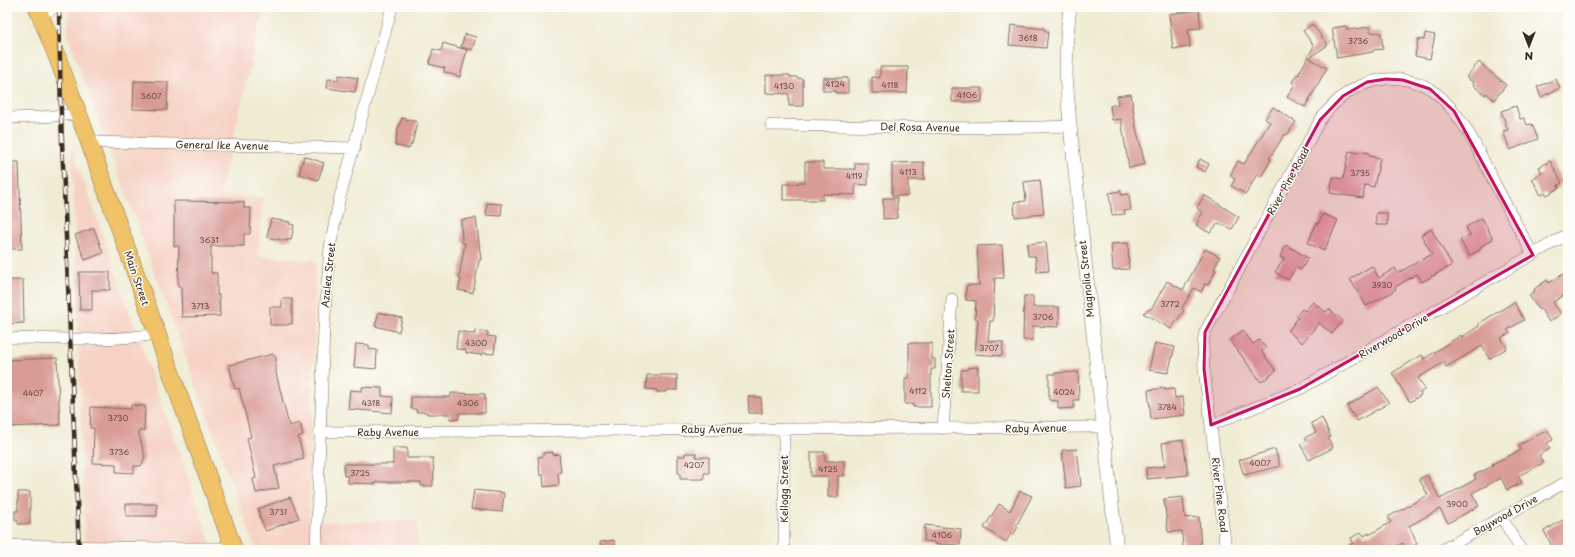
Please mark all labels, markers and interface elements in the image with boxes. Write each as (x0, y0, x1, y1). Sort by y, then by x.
north arrow (1509, 26, 1549, 66)
house number: 3618 (1018, 32, 1038, 44)
house number: 3736 (1348, 35, 1369, 47)
text: N (1524, 48, 1533, 65)
house number: 4124 (825, 78, 845, 90)
house number: 4118 (882, 79, 898, 91)
house number: 4130 (774, 80, 794, 92)
house number: 4106 (957, 89, 978, 101)
house number: 3607 (140, 90, 162, 102)
street label: Del Rosa Avenue (880, 118, 960, 135)
street label: General Ike Avenue (175, 136, 269, 153)
street label: River Pine Road (1263, 144, 1313, 218)
house number: 4113 (899, 166, 917, 178)
house number: 3735 (1350, 167, 1370, 179)
house number: 4119 (846, 170, 863, 182)
house number: 3631 (199, 234, 219, 246)
street label: Magnolia Street (1074, 240, 1097, 318)
street label: Azalea Street (317, 242, 338, 308)
street label: Main Street (121, 248, 154, 307)
house number: 3930 (1372, 279, 1393, 291)
house number: 3772 (1160, 298, 1180, 310)
house number: 3713 (191, 300, 209, 312)
street label: Riverwood Drive (1355, 310, 1430, 362)
house number: 3706 (1033, 311, 1054, 323)
street label: Shelton Street (938, 329, 957, 399)
house number: 4300 (465, 337, 487, 349)
house number: 3707 (979, 342, 999, 354)
house number: 4112 (909, 385, 927, 397)
house number: 4024 (1053, 386, 1075, 398)
house number: 4407 (23, 387, 44, 399)
house number: 4318 (362, 397, 380, 409)
house number: 4306 (457, 397, 479, 409)
house number: 3784 (1157, 401, 1177, 413)
house number: 3730 (108, 412, 129, 424)
street label: Raby Avenue (1005, 419, 1068, 436)
street label: Raby Avenue (681, 421, 744, 436)
street label: Raby Avenue (357, 424, 420, 439)
house number: 3736 (109, 446, 130, 458)
street label: Kellogg Street (776, 455, 791, 523)
street label: River Pine Road (1208, 456, 1233, 534)
house number: 4007 (1249, 457, 1271, 469)
house number: 4207 (684, 459, 705, 471)
house number: 4125 (818, 463, 838, 475)
house number: 3725 (350, 467, 370, 479)
street label: Baywood Drive (1470, 491, 1540, 539)
house number: 3900 (1446, 498, 1468, 510)
house number: 3731 (269, 506, 287, 518)
house number: 4106 (932, 529, 953, 541)

